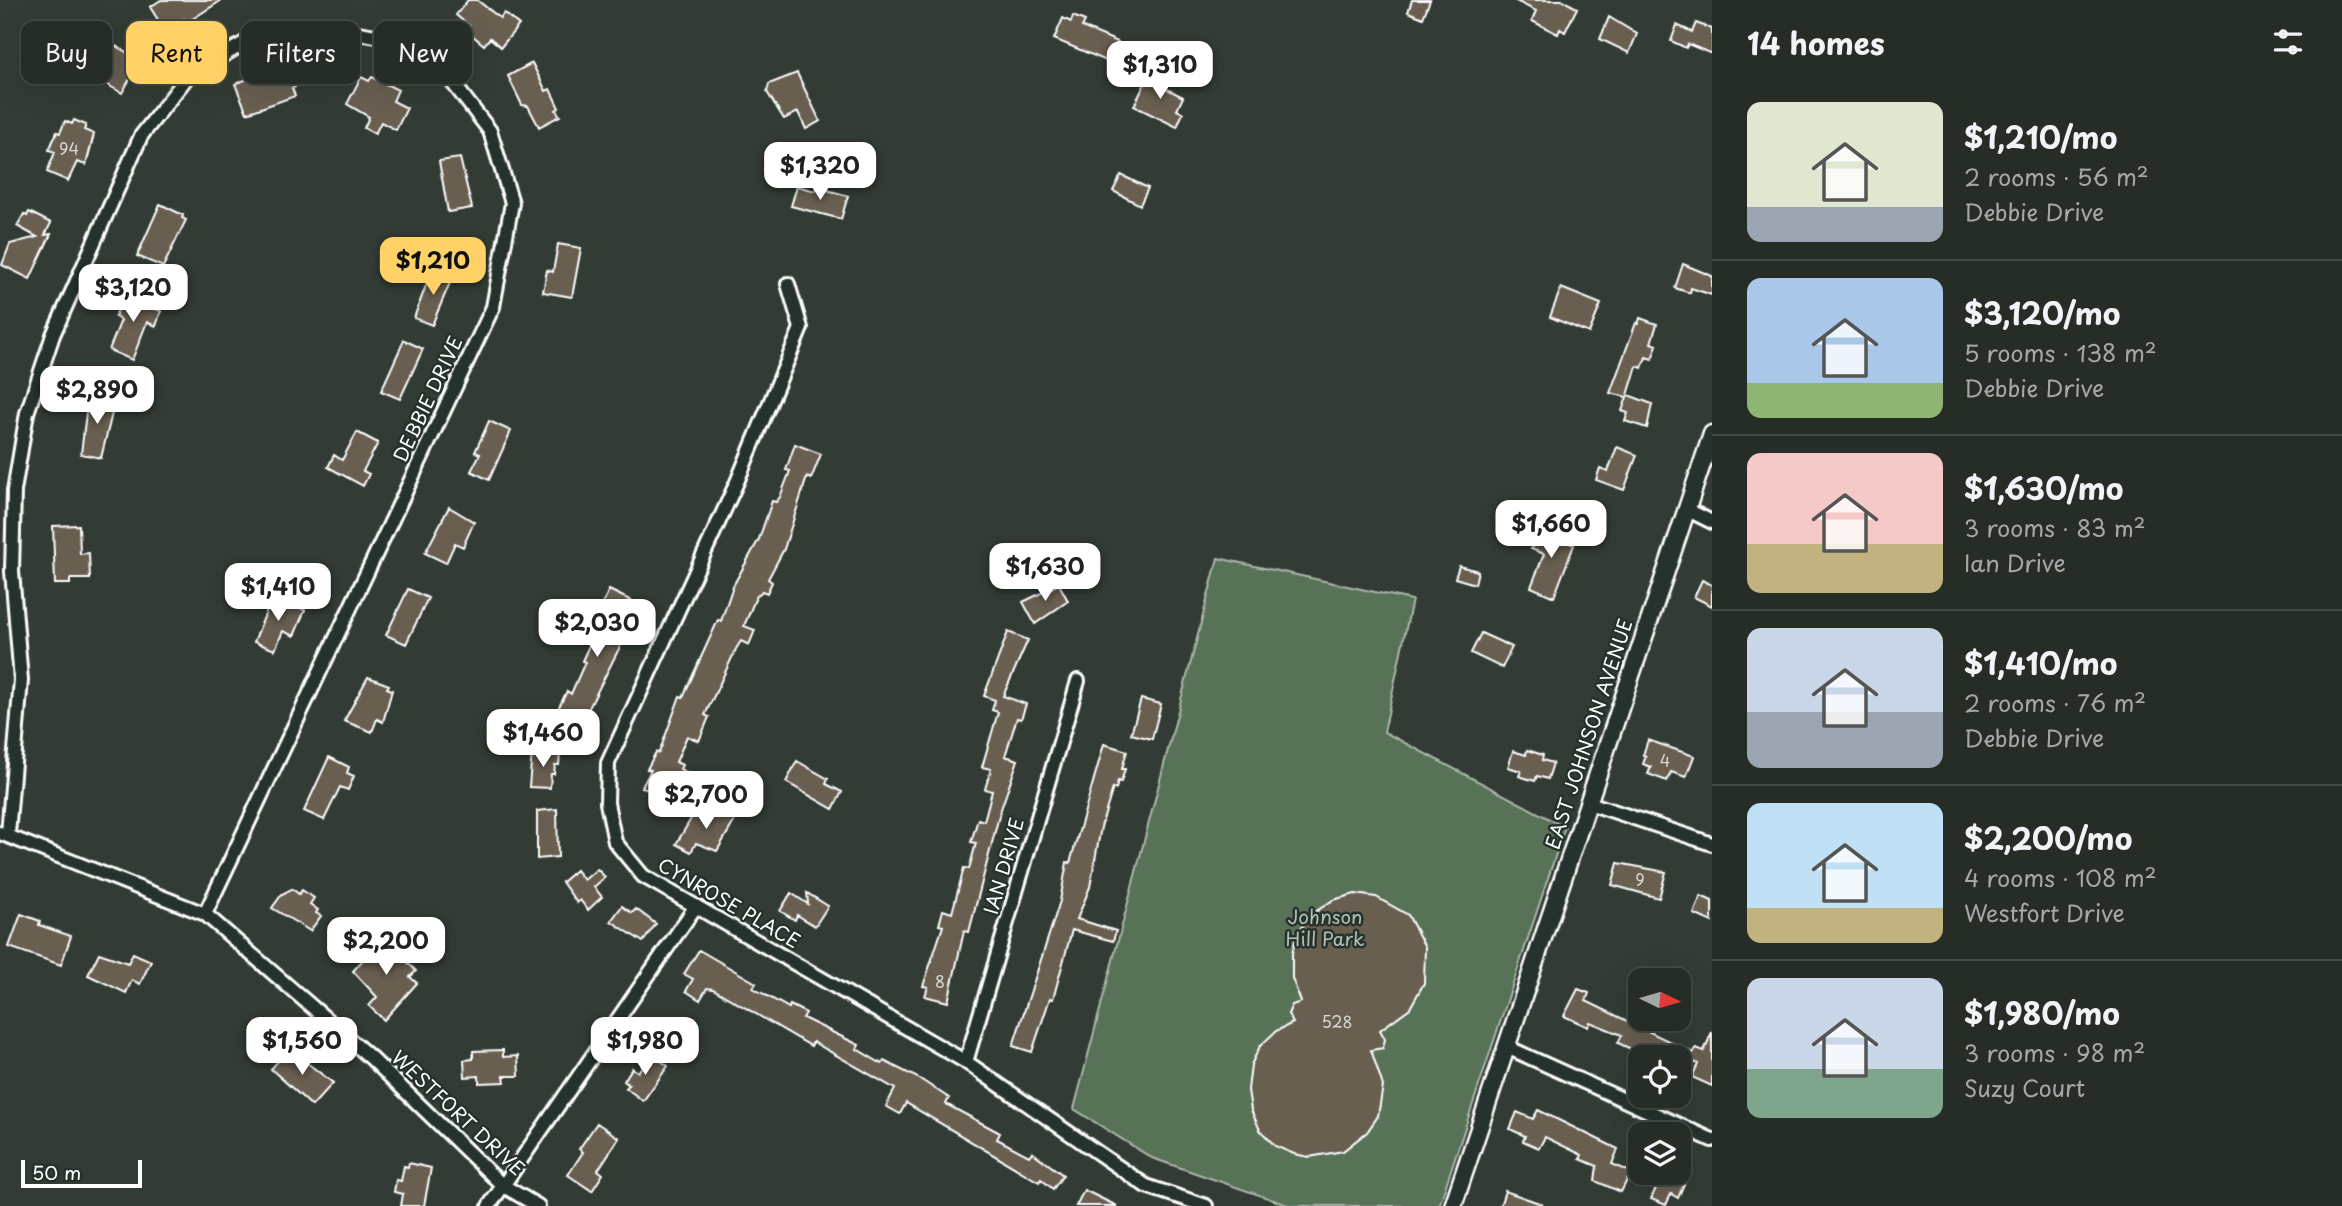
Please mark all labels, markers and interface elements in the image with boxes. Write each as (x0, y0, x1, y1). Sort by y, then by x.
text: 14 homes (1747, 20, 1885, 65)
chip: Buy (21, 21, 112, 84)
chip: Rent (126, 21, 227, 84)
chip: Filters (241, 21, 360, 84)
chip: New (374, 21, 472, 84)
icon: filters (2269, 23, 2307, 61)
pin: $1,310 (1103, 42, 1217, 101)
text: $1,310 (1123, 46, 1197, 81)
text: $1,210/mo (1964, 114, 2117, 159)
icon: home (1803, 130, 1887, 214)
house number: 94 (59, 136, 79, 160)
pin: $1,320 (763, 142, 877, 202)
text: $1,320 (780, 147, 860, 182)
text: 2 rooms · 56 m² (1964, 159, 2149, 194)
text: Debbie Drive (1964, 194, 2104, 229)
pin: $1,210 (376, 238, 490, 297)
text: $1,210 (396, 242, 470, 277)
pin: $3,120 (76, 264, 190, 324)
text: $3,120 (95, 269, 171, 304)
text: $3,120/mo (1964, 290, 2120, 335)
icon: home (1803, 306, 1887, 390)
street label: DEBBIE DRIVE (386, 331, 469, 466)
text: 5 rooms · 138 m² (1964, 335, 2157, 370)
pin: $2,890 (40, 366, 154, 426)
text: Debbie Drive (1964, 370, 2104, 405)
text: $2,890 (56, 371, 138, 406)
text: $1,630/mo (1964, 465, 2124, 510)
icon: home (1803, 481, 1887, 565)
pin: $1,660 (1494, 500, 1608, 560)
text: $1,660 (1511, 505, 1591, 540)
text: 3 rooms · 83 m² (1964, 510, 2146, 545)
pin: $1,630 (988, 544, 1102, 603)
text: Ian Drive (1964, 545, 2066, 580)
text: $1,630 (1005, 548, 1085, 583)
pin: $1,410 (221, 564, 335, 623)
text: $1,410 (241, 568, 315, 603)
pin: $2,030 (540, 600, 654, 659)
text: $2,030 (555, 604, 639, 639)
street label: EAST JOHNSON AVENUE (1538, 615, 1639, 853)
text: $1,410/mo (1964, 640, 2117, 685)
icon: home (1803, 656, 1887, 740)
text: 2 rooms · 76 m² (1964, 685, 2146, 720)
pin: $1,460 (486, 710, 600, 769)
text: $1,460 (503, 714, 583, 749)
text: Debbie Drive (1964, 720, 2104, 755)
house number: 4 (1660, 748, 1670, 772)
pin: $2,700 (649, 772, 763, 831)
text: $2,700 (664, 776, 748, 811)
street label: IAN DRIVE (976, 814, 1030, 917)
text: $2,200/mo (1964, 815, 2132, 860)
icon: home (1803, 831, 1887, 915)
street label: CYNROSE PLACE (653, 850, 806, 954)
text: 4 rooms · 108 m² (1964, 860, 2157, 895)
house number: 9 (1635, 867, 1645, 891)
text: Westfort Drive (1964, 895, 2125, 930)
park label: Johnson Hill Park (1285, 902, 1365, 952)
pin: $2,200 (329, 918, 443, 977)
text: $2,200 (343, 922, 429, 957)
north arrow (1628, 968, 1690, 1031)
map controls (1628, 968, 1691, 1185)
house number: 8 (935, 969, 945, 993)
text: $1,980/mo (1964, 990, 2120, 1035)
icon: home (1803, 1006, 1887, 1090)
house number: 528 (1321, 1009, 1353, 1033)
pin: $1,560 (245, 1018, 359, 1077)
pin: $1,980 (588, 1018, 702, 1077)
text: $1,560 (262, 1022, 342, 1057)
text: $1,980 (607, 1022, 683, 1057)
text: 3 rooms · 98 m² (1964, 1035, 2145, 1070)
street label: WESTFORT DRIVE (386, 1043, 531, 1181)
button: locate (1628, 1045, 1691, 1108)
text: Suzy Court (1964, 1070, 2085, 1105)
button: layers (1628, 1122, 1691, 1185)
scale bar (21, 1157, 142, 1189)
text: 50 m (32, 1158, 81, 1186)

